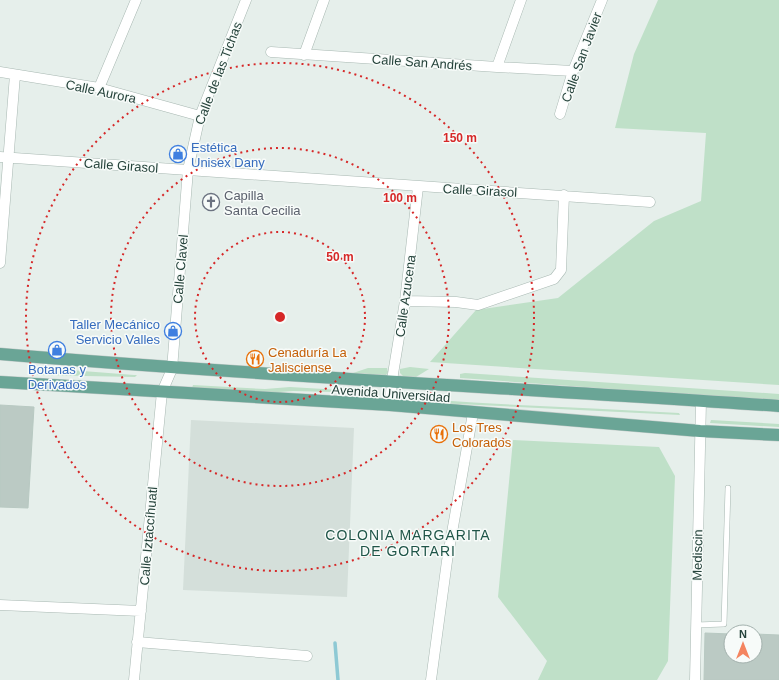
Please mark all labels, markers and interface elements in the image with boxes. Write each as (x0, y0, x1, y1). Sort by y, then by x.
street label: Calle San Javier (558, 10, 605, 104)
street label: Calle de las Tichas (192, 19, 245, 127)
street label: Calle San Andrés (371, 52, 473, 74)
street label: Calle Aurora (64, 77, 138, 106)
text: 150 m (443, 131, 477, 145)
place label: Estética Unisex Dany (191, 140, 265, 170)
shop icon: Estética Unisex Dany (168, 144, 188, 164)
street label: Calle Girasol (83, 155, 159, 176)
street label: Calle Girasol (442, 181, 518, 200)
place label: Capilla Santa Cecilia (224, 188, 301, 218)
text: 100 m (383, 191, 417, 205)
church icon: Capilla Santa Cecilia (201, 192, 221, 212)
street label: Calle Clavel (170, 234, 191, 304)
text: 50 m (326, 250, 354, 264)
street label: Calle Azucena (392, 253, 419, 338)
centre of rings (273, 310, 287, 324)
place label: Taller Mecánico Servicio Valles (70, 317, 160, 347)
shop icon: Taller Mecánico Servicio Valles (163, 321, 183, 341)
shop icon: Botanas y Derivados (47, 340, 67, 360)
place label: Cenaduría La Jalisciense (268, 345, 348, 375)
restaurant icon: Cenaduría La Jalisciense (245, 349, 265, 369)
place label: Botanas y Derivados (28, 362, 87, 392)
street label: Avenida Universidad (331, 382, 451, 405)
place label: Los Tres Colorados (452, 420, 512, 450)
restaurant icon: Los Tres Colorados (429, 424, 449, 444)
street label: Calle Iztaccíhuatl (137, 486, 160, 586)
district label: COLONIA MARGARITA DE GORTARI (325, 527, 491, 559)
street label: Mediscin (690, 529, 705, 581)
north arrow (723, 624, 763, 664)
text: N (739, 628, 747, 640)

